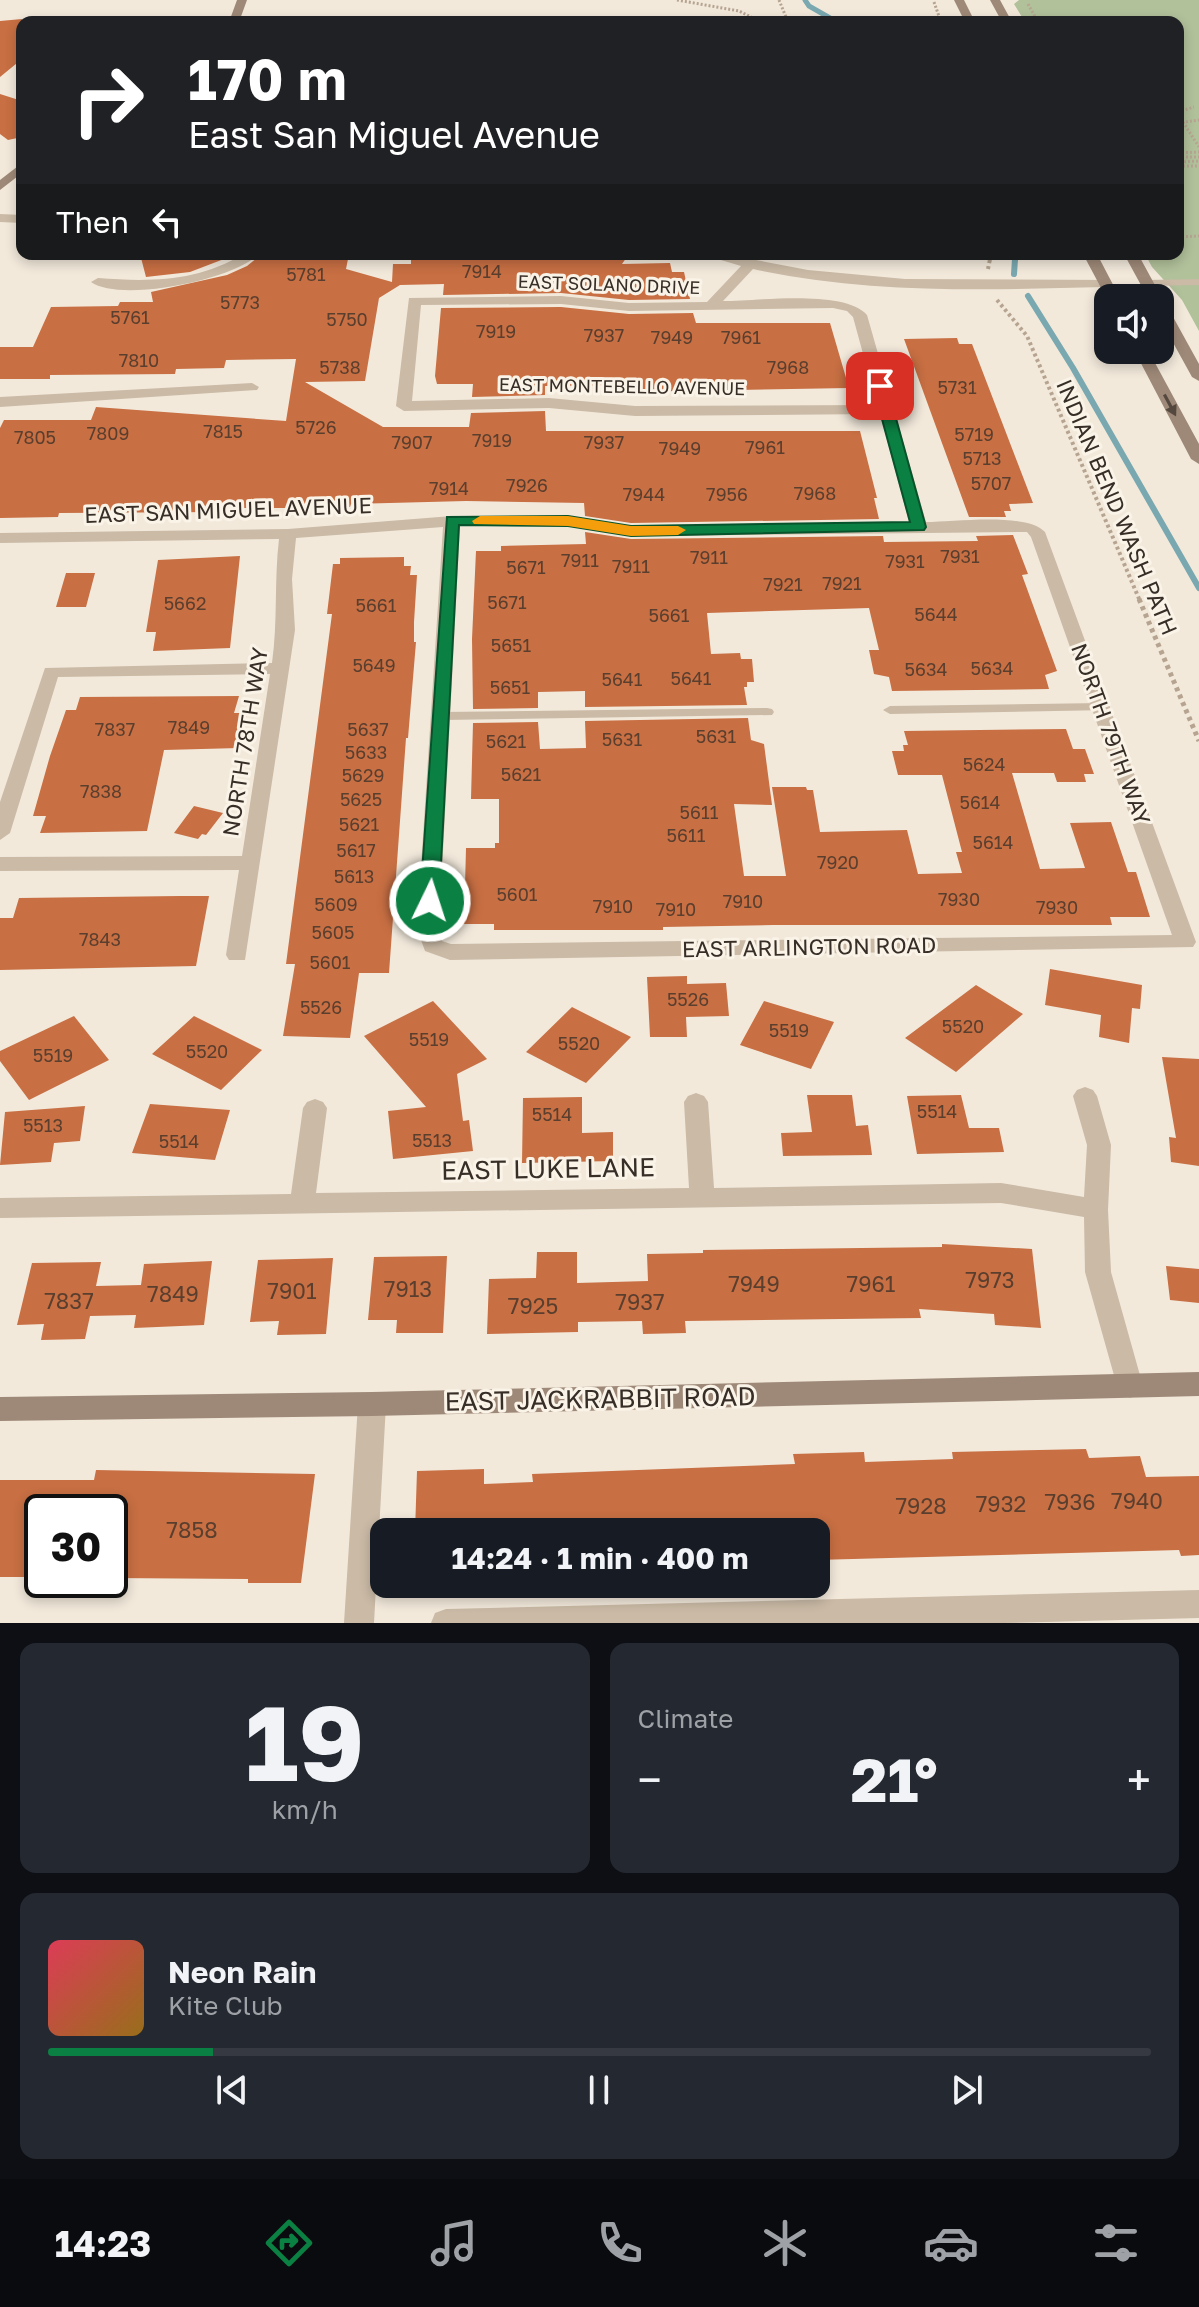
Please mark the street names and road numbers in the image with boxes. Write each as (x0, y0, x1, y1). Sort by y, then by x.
street label: EAST SOLANO DRIVE (517, 270, 701, 298)
street label: EAST MONTEBELLO AVENUE (499, 373, 745, 399)
street label: INDIAN BEND WASH PATH (1051, 375, 1184, 639)
street label: EAST SAN MIGUEL AVENUE (84, 491, 372, 528)
street label: NORTH 79TH WAY (1066, 640, 1157, 828)
street label: NORTH 78TH WAY (216, 646, 273, 838)
street label: EAST ARLINGTON ROAD (682, 931, 936, 962)
street label: EAST LUKE LANE (441, 1151, 655, 1186)
street label: EAST JACKRABBIT ROAD (444, 1380, 756, 1417)

